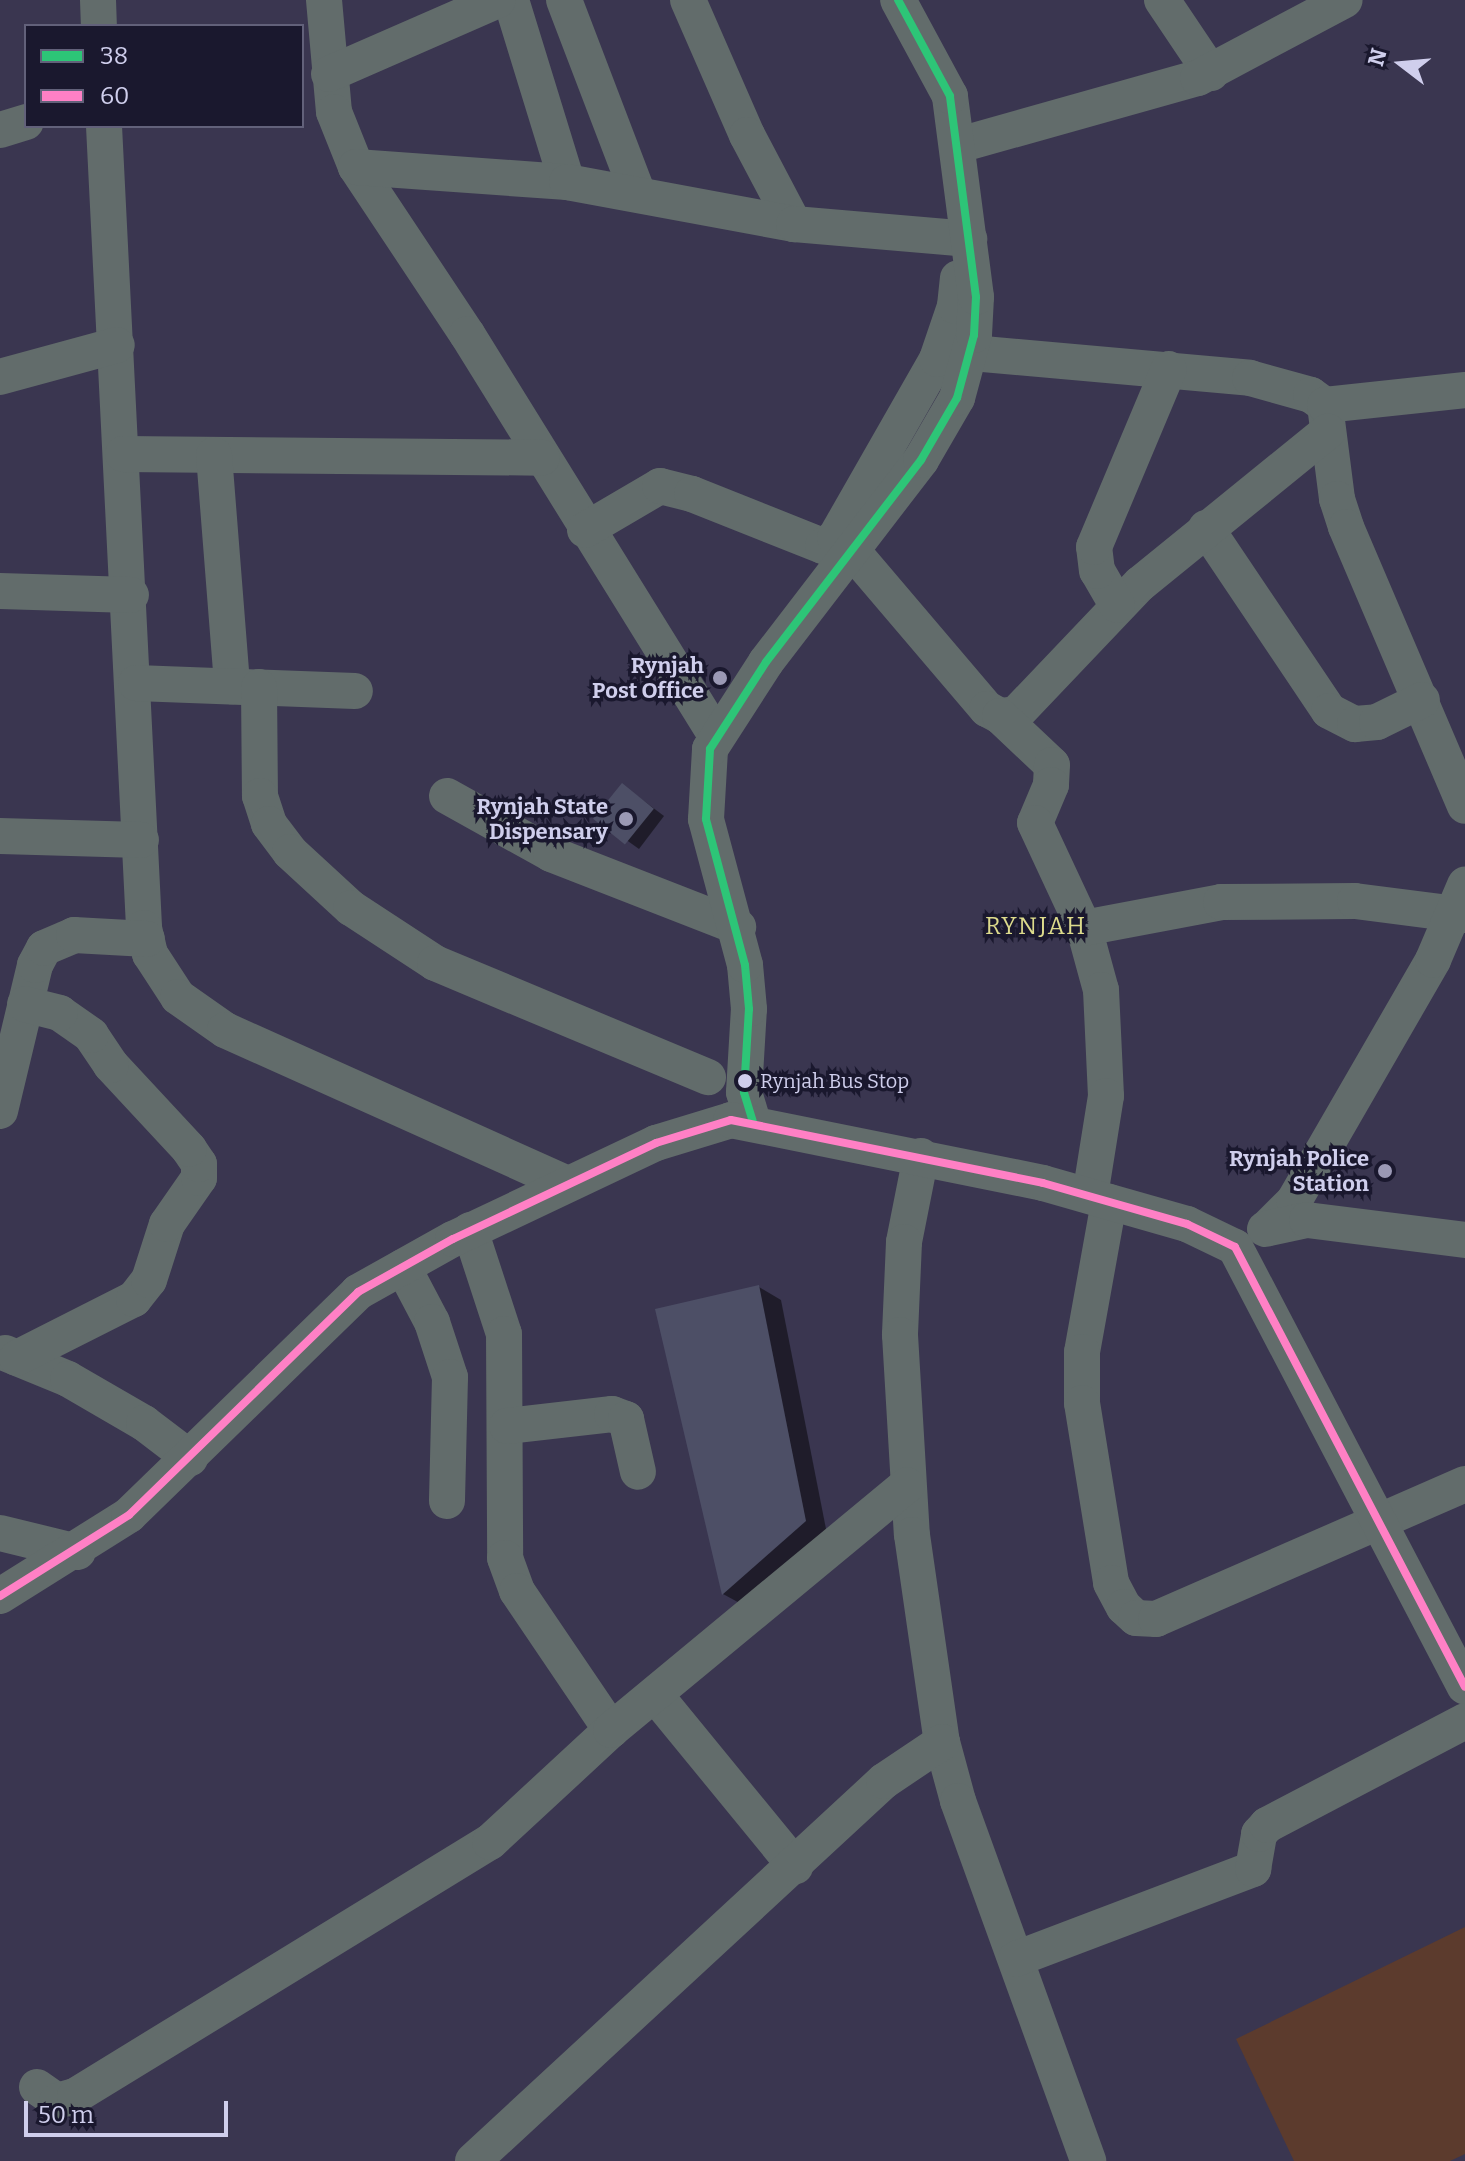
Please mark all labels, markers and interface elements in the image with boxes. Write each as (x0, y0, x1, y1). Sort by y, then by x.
legend (24, 24, 304, 128)
north arrow (1361, 24, 1441, 104)
text: 38 (100, 42, 128, 70)
text: N (1362, 45, 1393, 69)
text: 60 (100, 82, 129, 110)
place label: Rynjah Post Office (592, 652, 704, 704)
marker: Rynjah Post Office (711, 669, 729, 687)
place label: Rynjah State Dispensary (477, 793, 608, 844)
marker: Rynjah State Dispensary (615, 808, 637, 830)
district label: RYNJAH (985, 913, 1087, 941)
place label: Rynjah Bus Stop (760, 1069, 909, 1093)
marker: Rynjah Bus Stop (737, 1073, 753, 1089)
place label: Rynjah Police Station (1229, 1145, 1369, 1196)
marker: Rynjah Police Station (1376, 1162, 1394, 1180)
scale bar (28, 2085, 232, 2135)
text: 50 m (38, 2101, 94, 2129)

